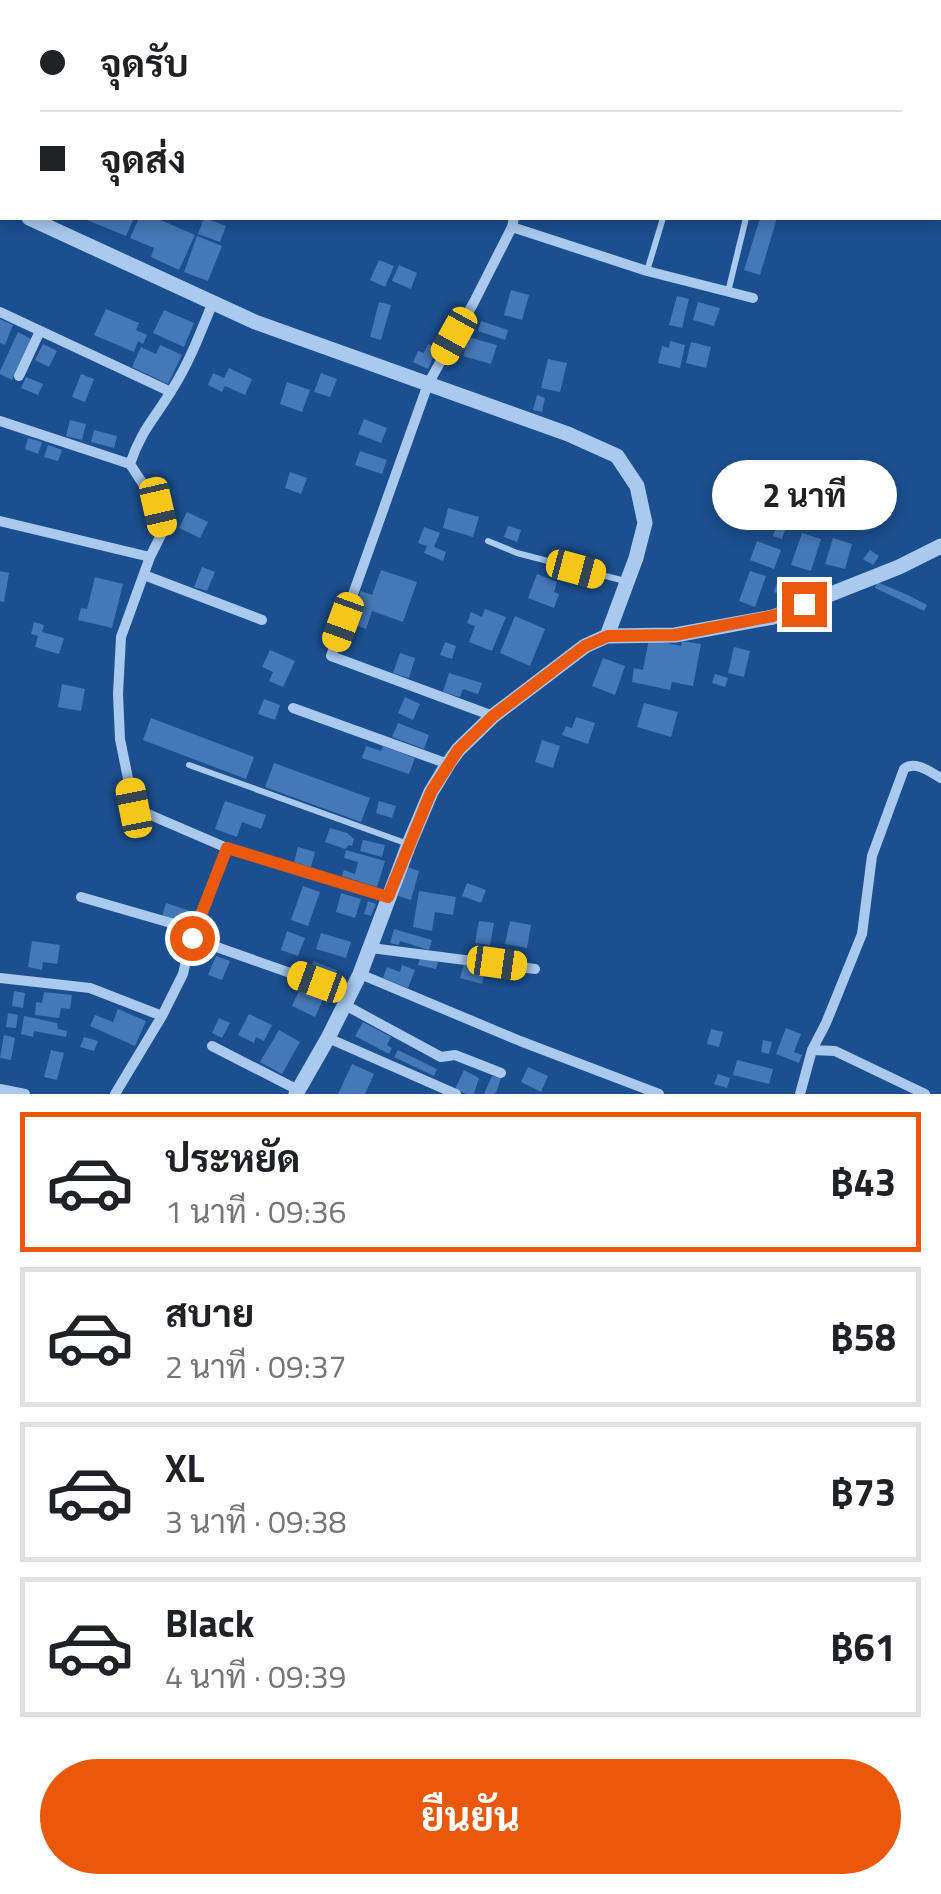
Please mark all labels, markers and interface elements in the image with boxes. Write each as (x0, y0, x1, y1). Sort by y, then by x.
text: จุดรับ (100, 34, 189, 92)
text: จุดส่ง (100, 130, 186, 188)
car (426, 302, 482, 370)
callout: 2 นาที (712, 459, 896, 529)
text: 2 นาที (763, 471, 846, 519)
car (137, 474, 179, 540)
car (543, 547, 609, 591)
route end (782, 582, 827, 627)
car (319, 589, 367, 655)
car (114, 776, 154, 840)
route start (170, 916, 215, 961)
car (465, 944, 529, 982)
car (284, 958, 350, 1006)
text: ประหยัด (165, 1129, 300, 1187)
icon: car (45, 1137, 135, 1227)
text: ฿43 (831, 1153, 896, 1211)
text: 1 นาที · 09:36 (165, 1187, 347, 1235)
text: สบาย (165, 1284, 254, 1342)
icon: car (45, 1292, 135, 1382)
text: ฿58 (831, 1308, 896, 1366)
text: 2 นาที · 09:37 (165, 1342, 347, 1390)
text: XL (165, 1439, 205, 1497)
icon: car (45, 1447, 135, 1537)
text: ฿73 (831, 1463, 896, 1521)
text: 3 นาที · 09:38 (165, 1497, 347, 1545)
text: Black (165, 1594, 254, 1652)
icon: car (45, 1602, 135, 1692)
text: ฿61 (831, 1618, 896, 1676)
text: 4 นาที · 09:39 (165, 1652, 347, 1700)
button: ยืนยัน (40, 1759, 901, 1874)

